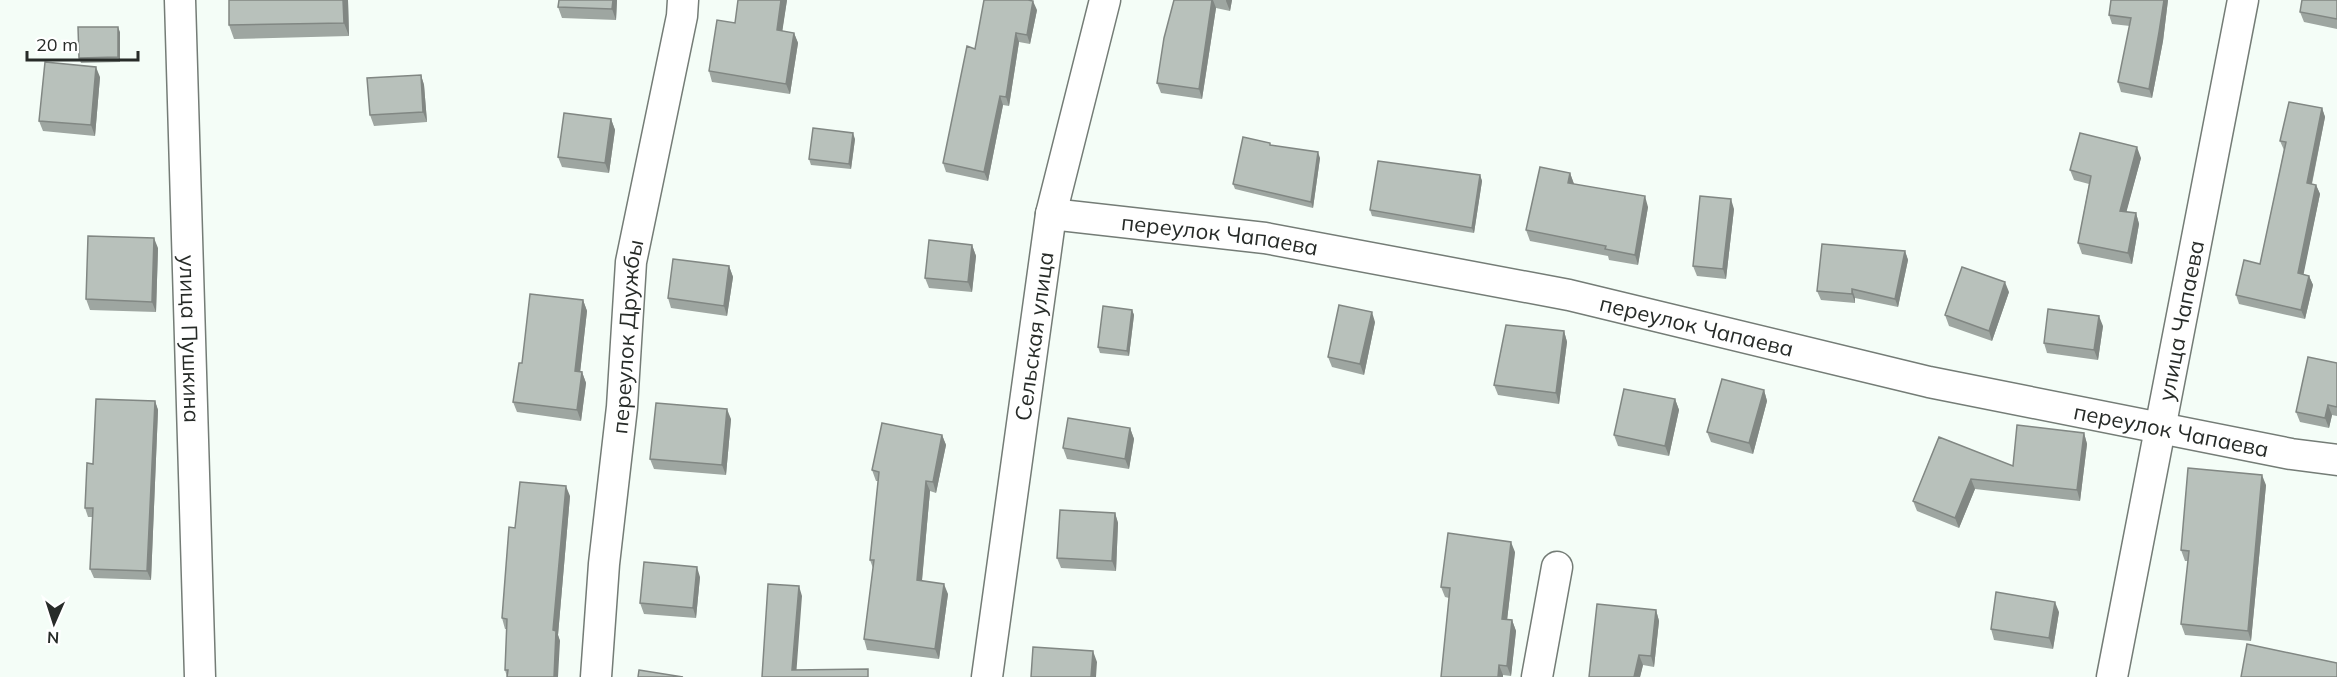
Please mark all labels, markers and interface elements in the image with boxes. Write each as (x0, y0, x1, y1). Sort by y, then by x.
scale bar (27, 24, 138, 62)
text: 20 m (36, 33, 78, 56)
street label: переулок Чапаева (1120, 208, 1321, 262)
street label: переулок Дружбы (605, 237, 649, 435)
street label: улица Чапаева (2152, 238, 2210, 403)
street label: Сельская улица (1009, 250, 1060, 423)
street label: улица Пушкина (174, 254, 206, 423)
street label: переулок Чапаева (1597, 289, 1796, 363)
street label: переулок Чапаева (2071, 397, 2271, 463)
north arrow (24, 593, 84, 653)
text: N (47, 628, 60, 648)

